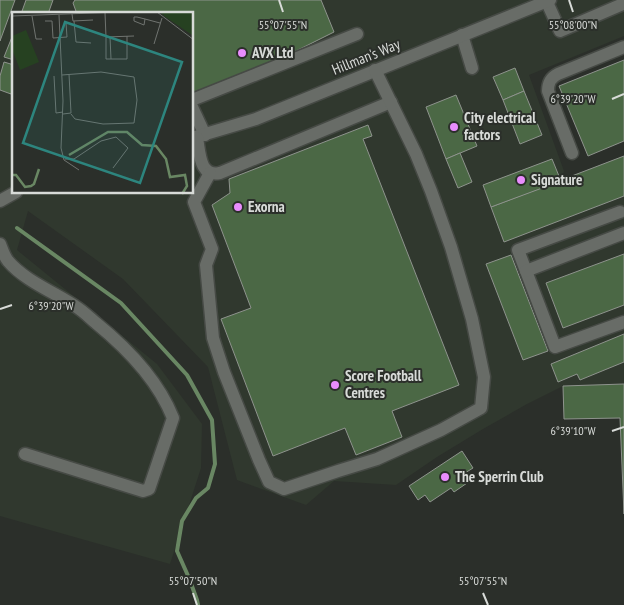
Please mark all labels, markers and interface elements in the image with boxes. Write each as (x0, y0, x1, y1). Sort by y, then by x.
inset map (12, 12, 194, 194)
text: 55°07'55"N (259, 17, 307, 32)
text: 55°08'00"N (549, 17, 597, 32)
street label: Hillman's Way (329, 34, 403, 79)
place label: AVX Ltd (251, 43, 294, 62)
marker: AVX Ltd (236, 47, 248, 59)
text: 6°39'20"W (550, 91, 596, 106)
place label: City electrical factors (464, 108, 536, 144)
marker: City electrical factors (448, 121, 460, 133)
place label: Signature (531, 170, 582, 189)
marker: Signature (515, 174, 527, 186)
place label: Exorna (248, 197, 285, 216)
marker: Exorna (232, 201, 244, 213)
text: 6°39'20"W (28, 298, 74, 313)
place label: Score Football Centres (345, 366, 422, 402)
marker: Score Football Centres (329, 379, 341, 391)
text: 6°39'10"W (550, 423, 596, 438)
place label: The Sperrin Club (455, 467, 544, 486)
marker: The Sperrin Club (439, 471, 451, 483)
text: 55°07'50"N (169, 573, 217, 588)
text: 55°07'55"N (459, 573, 507, 588)

